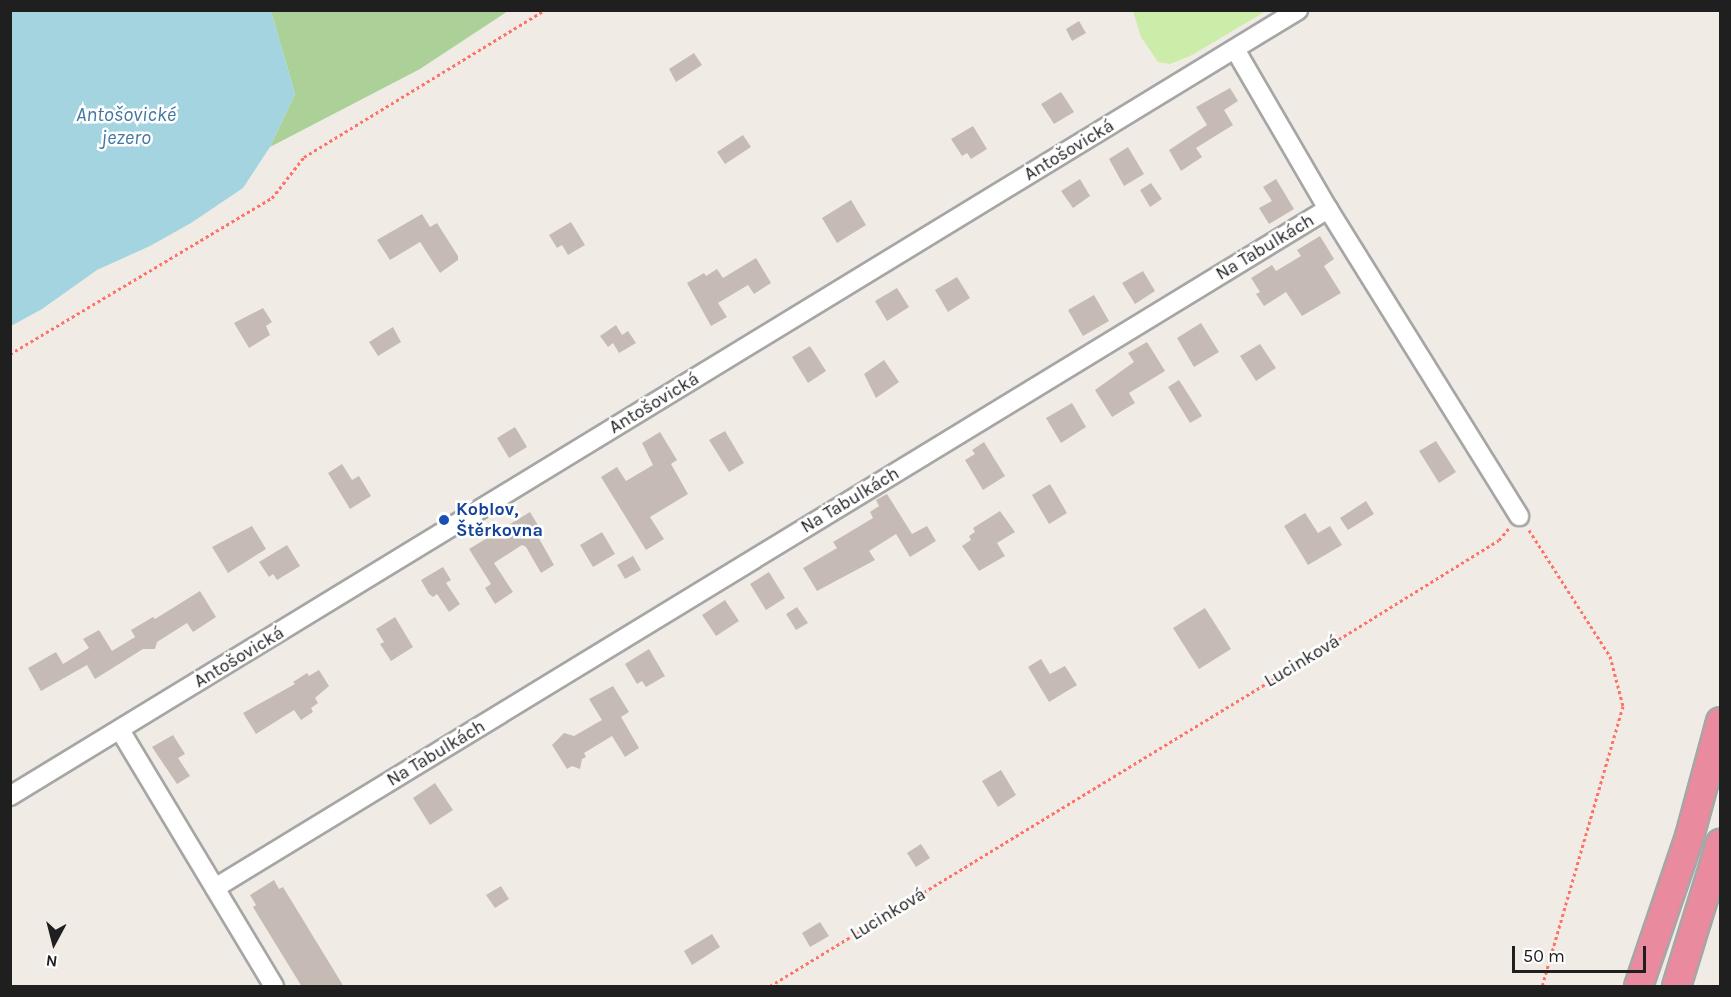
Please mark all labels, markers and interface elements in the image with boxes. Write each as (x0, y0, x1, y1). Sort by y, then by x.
water label: Antošovické jezero (76, 102, 176, 149)
street label: Antošovická (1020, 115, 1118, 185)
street label: Na Tabulkách (1212, 209, 1318, 285)
street label: Antošovická (605, 368, 703, 438)
street label: Na Tabulkách (797, 462, 903, 538)
place label: Koblov, Štěrkovna (456, 499, 543, 542)
marker: Koblov, Štěrkovna (437, 513, 451, 527)
street label: Antošovická (190, 622, 288, 692)
street label: Lucinková (1261, 630, 1343, 692)
street label: Na Tabulkách (383, 715, 489, 791)
street label: Lucinková (847, 883, 929, 945)
north arrow (24, 913, 84, 973)
scale bar (1515, 934, 1648, 972)
text: 50 m (1523, 945, 1565, 967)
text: N (45, 951, 59, 971)

